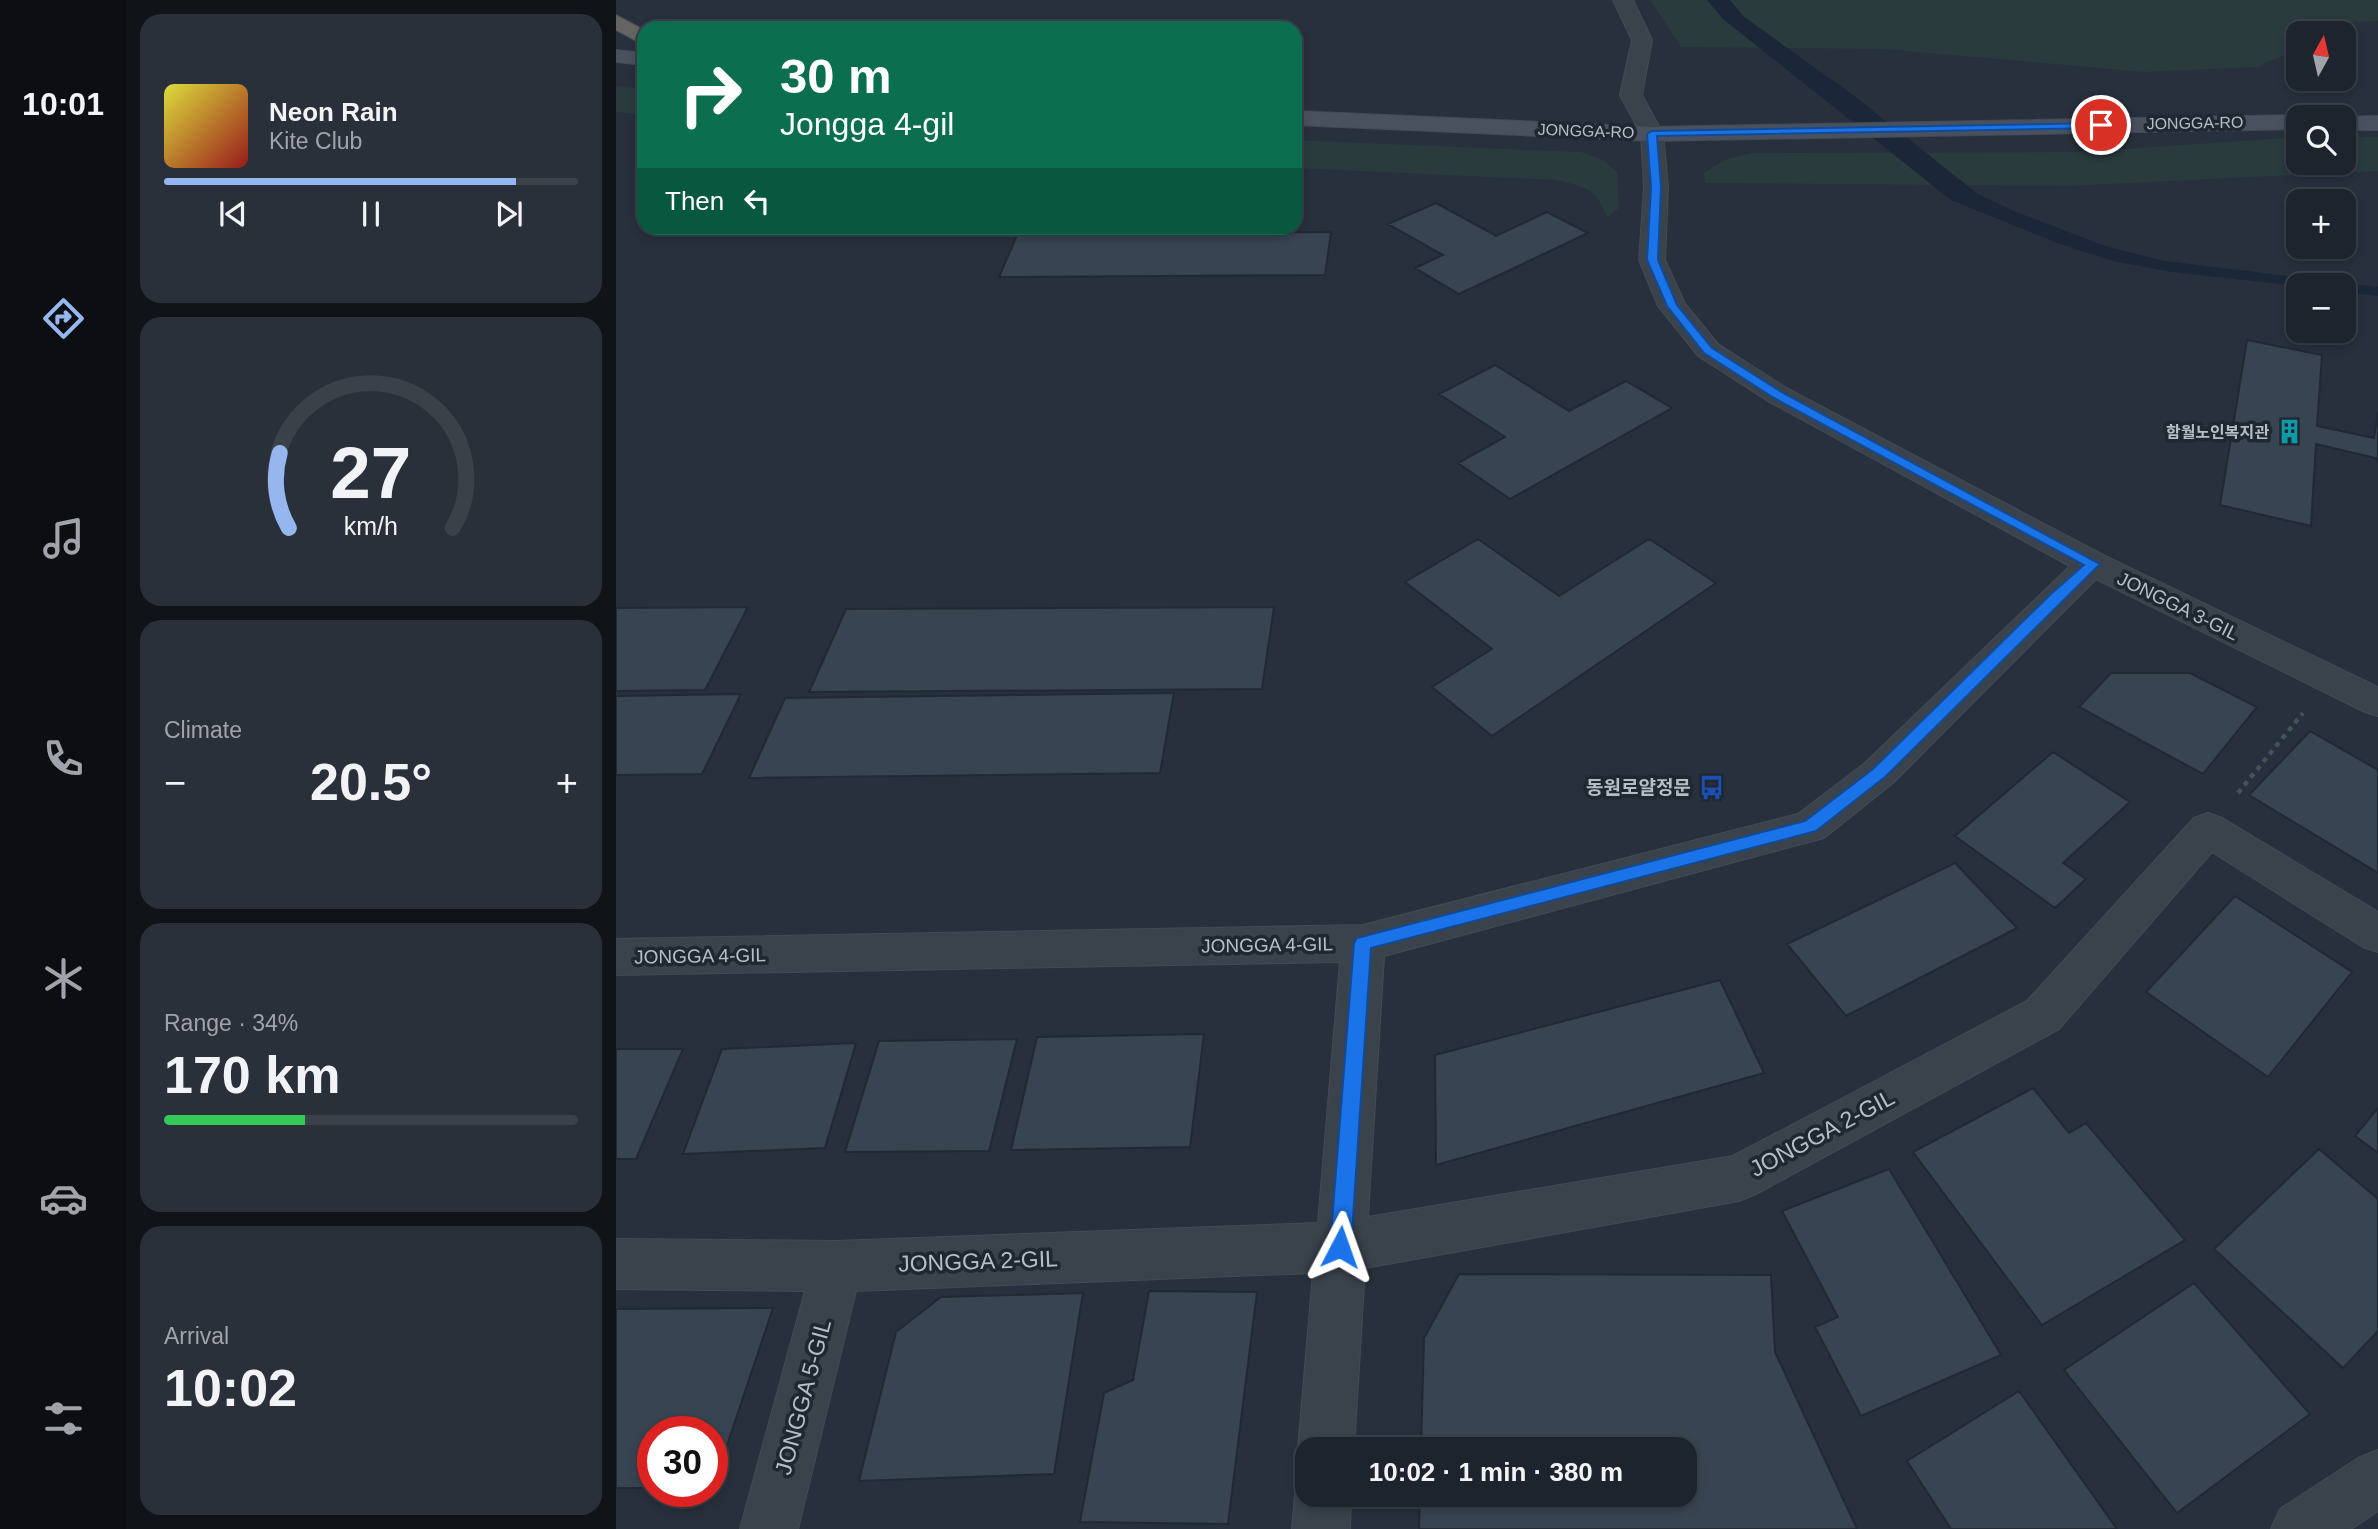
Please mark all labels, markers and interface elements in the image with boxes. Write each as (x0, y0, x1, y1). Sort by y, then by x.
north arrow (2286, 21, 2356, 91)
map controls (2286, 21, 2356, 343)
icon: right (665, 49, 756, 140)
text: 30 m (780, 49, 892, 103)
text: 10:01 (22, 86, 104, 122)
pin (2071, 95, 2131, 155)
text: Neon Rain (269, 97, 398, 127)
button: search (2286, 105, 2356, 175)
text: Jongga 4-gil (780, 106, 954, 142)
icon: arrive (2082, 106, 2120, 144)
street label: JONGGA-RO (2146, 114, 2244, 132)
street label: JONGGA-RO (1537, 121, 1635, 141)
text: Kite Club (269, 128, 362, 154)
icon: left (738, 182, 776, 220)
text: Then (665, 186, 724, 216)
button: + (2286, 189, 2356, 259)
icon: previous (214, 195, 252, 233)
icon: pause (352, 195, 390, 233)
icon: next (490, 195, 528, 233)
button: − (2286, 273, 2356, 343)
icon: directions (39, 294, 88, 343)
building icon: 함월노인복지관 (2275, 418, 2303, 446)
place label: 함월노인복지관 (2166, 423, 2269, 441)
text: 27 (331, 432, 411, 513)
text: km/h (344, 511, 398, 539)
icon: music (39, 514, 88, 563)
street label: JONGGA 3-GIL (2114, 568, 2242, 644)
text: Climate (164, 717, 242, 743)
icon: phone (39, 734, 88, 783)
text: 20.5° (310, 753, 432, 811)
text: − (164, 762, 186, 804)
text: + (556, 762, 578, 804)
bus stop icon: 동원로얄정문 (1697, 773, 1725, 801)
place label: 동원로얄정문 (1586, 777, 1691, 798)
street label: JONGGA 4-GIL (1201, 933, 1333, 957)
street label: JONGGA 4-GIL (634, 944, 766, 968)
icon: climate (39, 954, 88, 1003)
text: Range · 34% (164, 1010, 298, 1036)
text: 170 km (164, 1046, 340, 1104)
street label: JONGGA 2-GIL (1745, 1084, 1899, 1182)
icon: car (39, 1174, 88, 1223)
position arrow (1303, 1210, 1377, 1284)
street label: JONGGA 2-GIL (898, 1245, 1058, 1277)
street label: JONGGA 5-GIL (770, 1316, 836, 1478)
text: Arrival (164, 1323, 229, 1349)
text: 10:02 (164, 1359, 297, 1417)
icon: filters (39, 1394, 88, 1443)
speed limit sign: 30 (637, 1416, 728, 1507)
text: 10:02 · 1 min · 380 m (1369, 1457, 1623, 1487)

